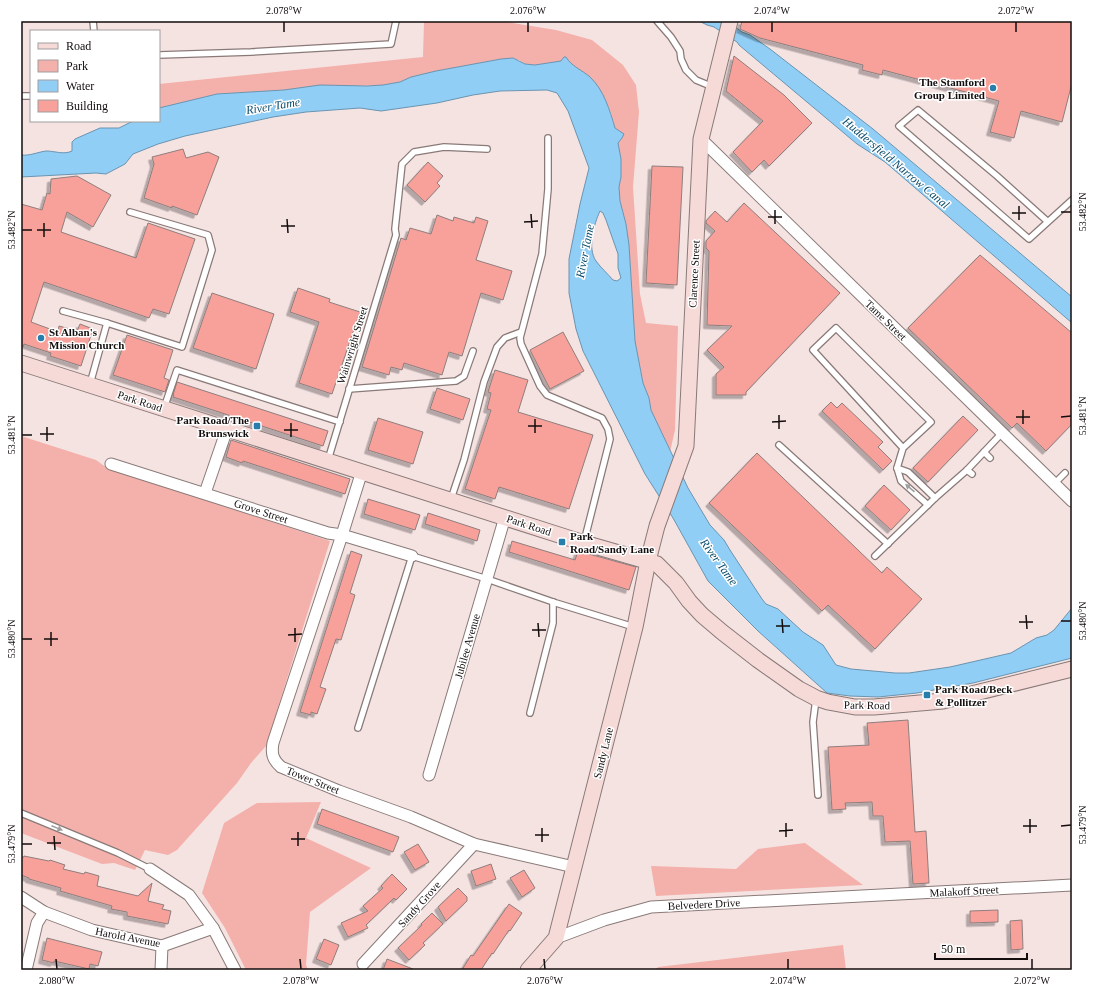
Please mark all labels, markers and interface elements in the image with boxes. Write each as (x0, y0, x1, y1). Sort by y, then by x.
text: 2.078°W (266, 5, 303, 16)
text: 2.076°W (510, 5, 547, 16)
text: 2.074°W (754, 5, 791, 16)
text: 2.072°W (998, 5, 1035, 16)
legend (30, 30, 160, 122)
text: Road (66, 39, 91, 53)
text: Park (66, 59, 88, 73)
place label: The Stamford Group Limited (914, 76, 985, 101)
text: Water (66, 79, 94, 93)
marker: The Stamford Group Limited (988, 83, 998, 93)
water label: River Tame (244, 95, 302, 117)
text: Building (66, 99, 108, 113)
water label: Huddersfield Narrow Canal (839, 114, 953, 212)
text: 53.482°N (1077, 193, 1088, 231)
text: 53.482°N (6, 211, 17, 249)
water label: River Tame (573, 222, 597, 280)
street label: Clarence Street (686, 240, 702, 308)
street label: Tame Street (863, 297, 909, 343)
street label: Wainwright Street (335, 305, 369, 385)
place label: St Alban's Mission Church (49, 326, 124, 351)
marker: St Alban's Mission Church (36, 333, 46, 343)
street label: Park Road (116, 388, 164, 414)
text: 53.481°N (1077, 397, 1088, 435)
place label: Park Road/The Brunswick (177, 414, 250, 439)
text: 53.481°N (6, 416, 17, 454)
marker: Park Road/The Brunswick (252, 421, 262, 431)
one-way arrow (905, 484, 915, 493)
street label: Grove Street (233, 497, 289, 525)
street label: Park Road (505, 512, 553, 538)
place label: Park Road/Sandy Lane (570, 530, 654, 555)
water label: River Tame (697, 535, 741, 589)
marker: Park Road/Sandy Lane (557, 537, 567, 547)
text: 53.480°N (1077, 602, 1088, 640)
street label: Jubilee Avenue (452, 612, 482, 680)
text: 53.480°N (6, 620, 17, 658)
place label: Park Road/Beck & Pollitzer (935, 683, 1013, 708)
marker: Park Road/Beck & Pollitzer (922, 690, 932, 700)
street label: Park Road (844, 699, 891, 711)
street label: Sandy Lane (591, 726, 615, 780)
street label: Tower Street (285, 764, 341, 796)
text: 53.479°N (1077, 806, 1088, 844)
text: 53.479°N (6, 825, 17, 863)
one-way arrow (52, 825, 64, 831)
street label: Sandy Grove (395, 878, 443, 929)
street label: Malakoff Street (929, 883, 999, 899)
street label: Belvedere Drive (668, 896, 741, 912)
street label: Harold Avenue (94, 925, 162, 949)
scale bar (935, 935, 1027, 961)
text: 50 m (941, 942, 966, 956)
text: 2.080°W (39, 975, 76, 986)
text: 2.078°W (283, 975, 320, 986)
text: 2.076°W (527, 975, 564, 986)
text: 2.074°W (770, 975, 807, 986)
text: 2.072°W (1014, 975, 1051, 986)

